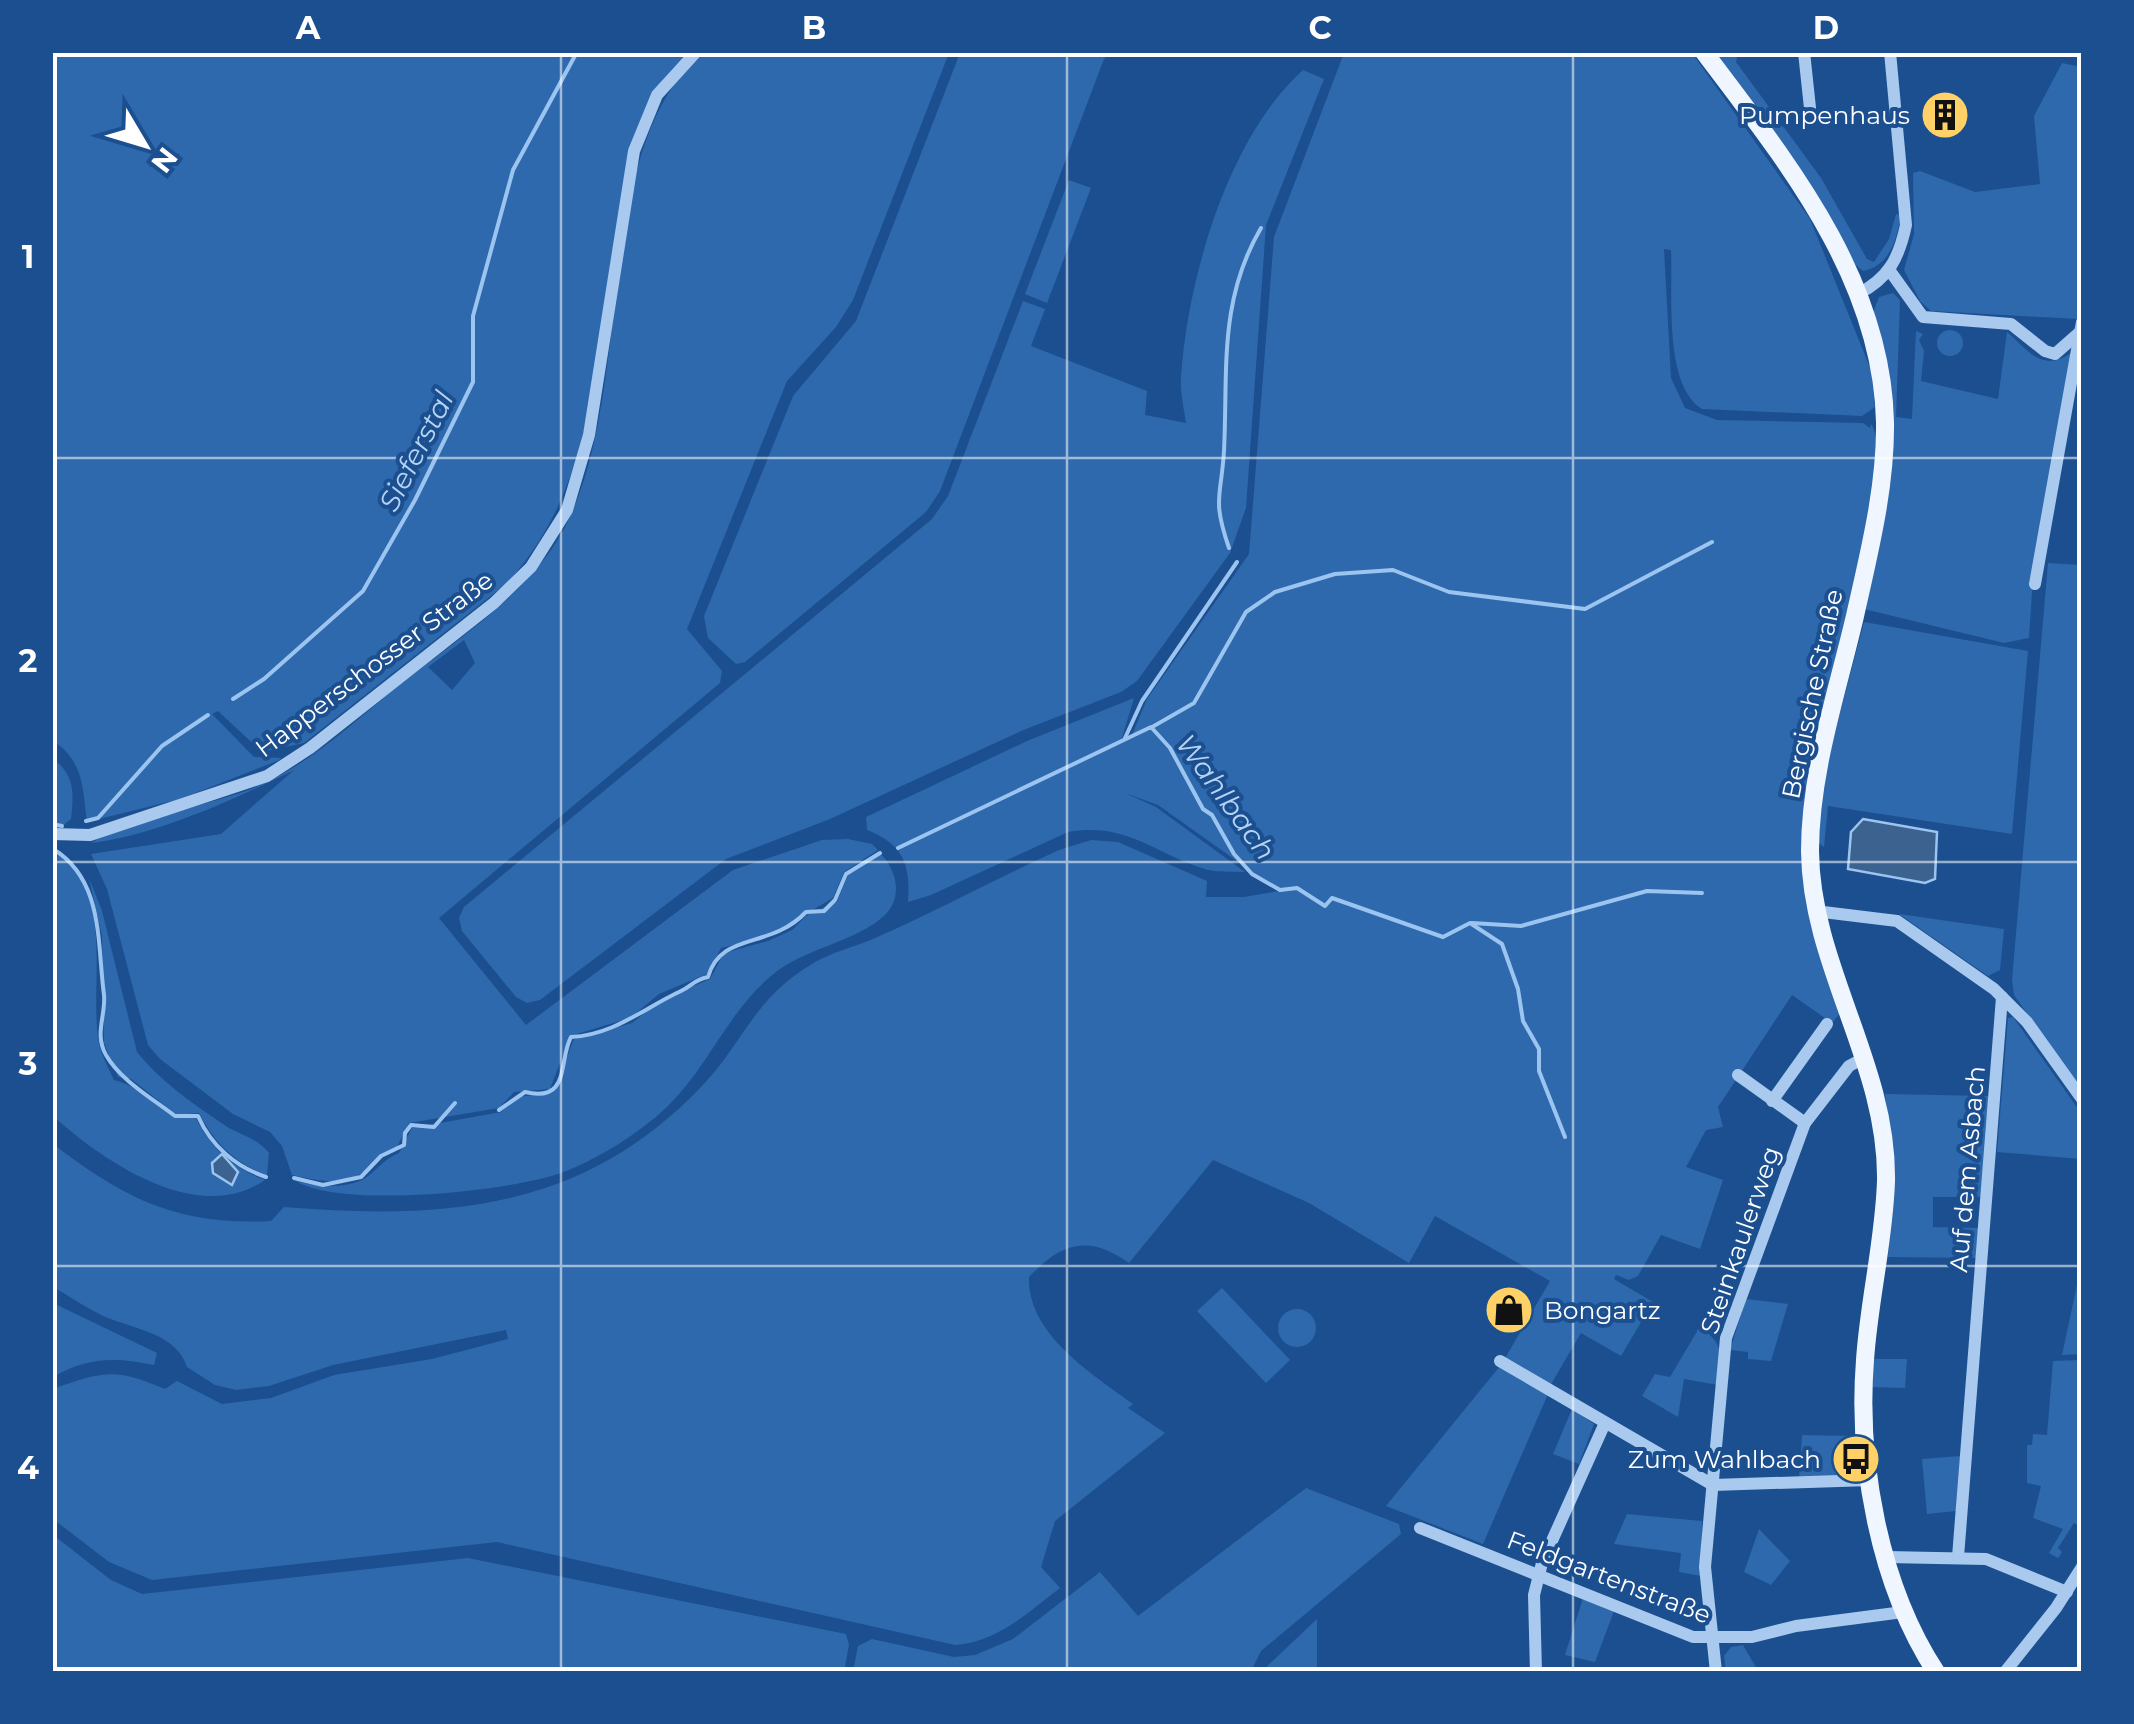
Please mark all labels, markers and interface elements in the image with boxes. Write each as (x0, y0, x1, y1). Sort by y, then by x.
text: A (295, 8, 321, 47)
text: B (802, 8, 826, 47)
text: C (1308, 8, 1332, 47)
text: D (1813, 8, 1839, 47)
building icon: Pumpenhaus (1919, 89, 1971, 141)
north arrow (95, 95, 195, 195)
place label: Pumpenhaus (1739, 100, 1910, 130)
text: N (144, 141, 185, 180)
text: 1 (22, 237, 34, 276)
water label: Sieferstal (371, 385, 461, 517)
street label: Happerschosser Straße (249, 565, 499, 763)
street label: Bergische Straße (1775, 587, 1849, 801)
text: 2 (19, 641, 37, 680)
water label: Wahlbach (1169, 728, 1283, 866)
text: 3 (18, 1044, 37, 1083)
street label: Auf dem Asbach (1943, 1065, 1991, 1273)
street label: Steinkaulerweg (1694, 1142, 1786, 1338)
shop icon: Bongartz (1483, 1284, 1535, 1336)
place label: Bongartz (1544, 1295, 1661, 1325)
bus stop icon: Zum Wahlbach (1830, 1433, 1882, 1485)
place label: Zum Wahlbach (1628, 1444, 1821, 1474)
text: 4 (17, 1448, 39, 1487)
street label: Feldgartenstraße (1503, 1524, 1715, 1630)

